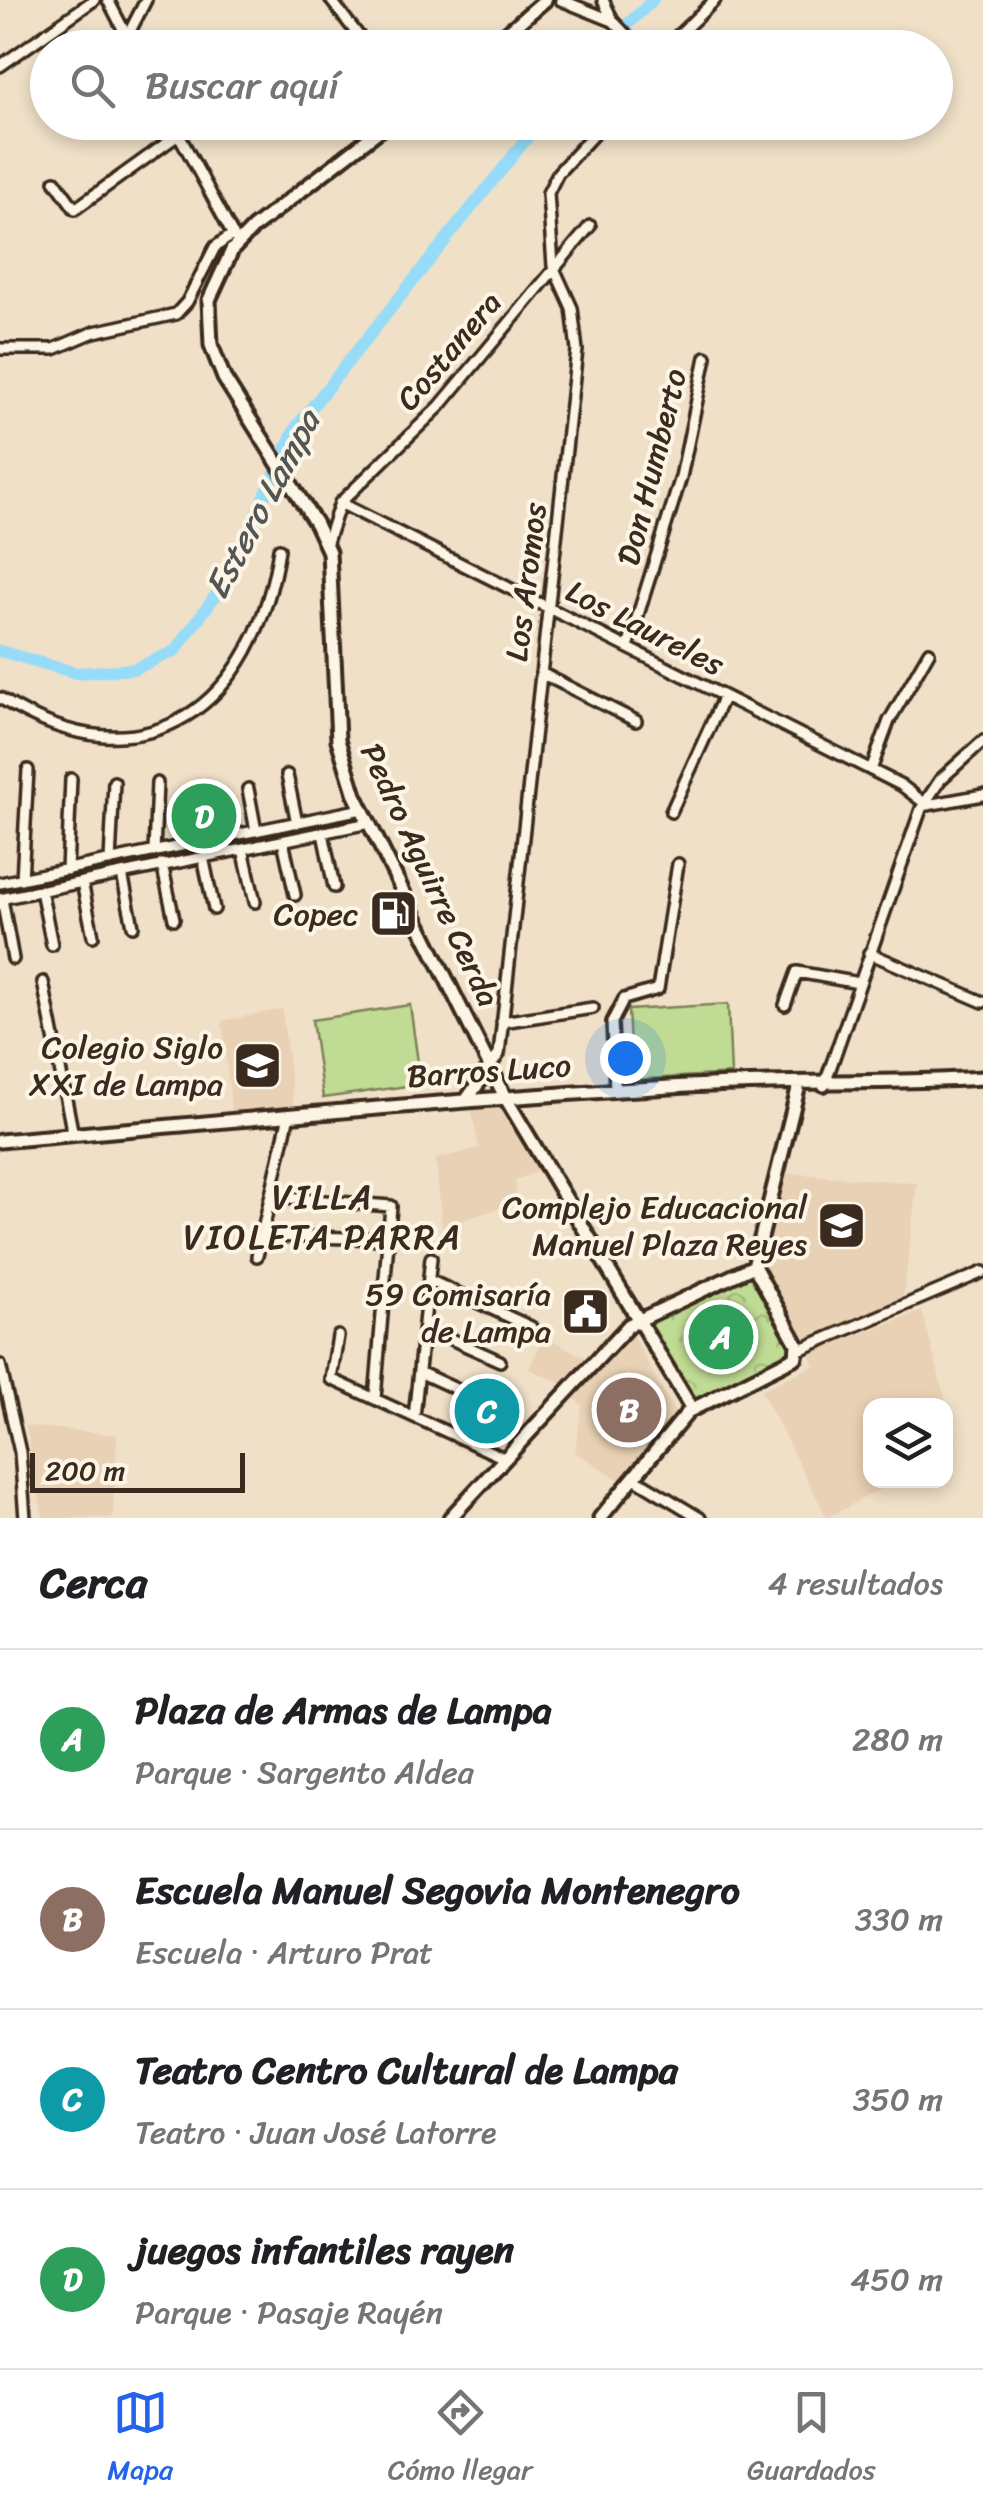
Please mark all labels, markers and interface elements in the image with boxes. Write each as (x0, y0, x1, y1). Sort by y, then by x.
search box (30, 30, 953, 140)
text: Buscar aquí (145, 52, 339, 119)
icon: search (65, 58, 120, 113)
street label: Costanera (381, 278, 517, 424)
street label: Don Humberto (600, 362, 704, 572)
water label: Estero Lampa (186, 396, 339, 610)
street label: Los Aromos (488, 499, 564, 665)
street label: Los Laureles (555, 564, 735, 693)
street label: Pedro Aguirre Cerda (344, 733, 516, 1017)
pin: D (172, 778, 236, 854)
place label: Copec (273, 886, 359, 943)
fuel station icon: Copec (368, 888, 420, 940)
place label: Colegio Siglo XXI de Lampa (29, 1019, 223, 1113)
your location (600, 1033, 651, 1084)
street label: Barros Luco (405, 1037, 573, 1105)
school or university icon: Colegio Siglo XXI de Lampa (232, 1039, 284, 1091)
district label: VILLA VIOLETA PARRA (183, 1166, 463, 1268)
place label: Complejo Educacional Manuel Plaza Reyes (502, 1179, 808, 1273)
school or university icon: Complejo Educacional Manuel Plaza Reyes (816, 1199, 868, 1251)
place label: 59 Comisaría de Lampa (365, 1266, 551, 1360)
public building icon: 59 Comisaría de Lampa (560, 1286, 612, 1338)
pin: A (688, 1300, 754, 1374)
pin: B (596, 1372, 662, 1448)
pin: C (454, 1374, 520, 1448)
map controls (863, 1398, 953, 1488)
button: layers (863, 1398, 953, 1488)
text: 200 m (45, 1446, 125, 1495)
scale bar (30, 1448, 245, 1492)
text: Cerca (40, 1546, 147, 1620)
text: 4 resultados (768, 1555, 943, 1612)
text: Plaza de Armas de Lampa (135, 1677, 552, 1744)
text: A (62, 1711, 83, 1768)
text: 280 m (852, 1711, 943, 1768)
text: Parque · Sargento Aldea (135, 1744, 474, 1801)
text: Escuela Manuel Segovia Montenegro (135, 1857, 740, 1924)
text: B (62, 1891, 83, 1948)
text: 330 m (855, 1891, 943, 1948)
text: Escuela · Arturo Prat (135, 1924, 433, 1981)
text: Teatro Centro Cultural de Lampa (135, 2037, 678, 2104)
text: C (63, 2071, 82, 2128)
text: 350 m (853, 2071, 943, 2128)
text: Teatro · Juan José Latorre (135, 2104, 496, 2161)
text: juegos infantiles rayen (135, 2217, 514, 2284)
text: D (63, 2251, 82, 2308)
text: 450 m (850, 2251, 943, 2308)
text: Parque · Pasaje Rayén (135, 2284, 443, 2341)
tab: Mapa (107, 2385, 173, 2494)
tab: Cómo llegar (388, 2385, 532, 2494)
tab: Guardados (747, 2385, 876, 2494)

